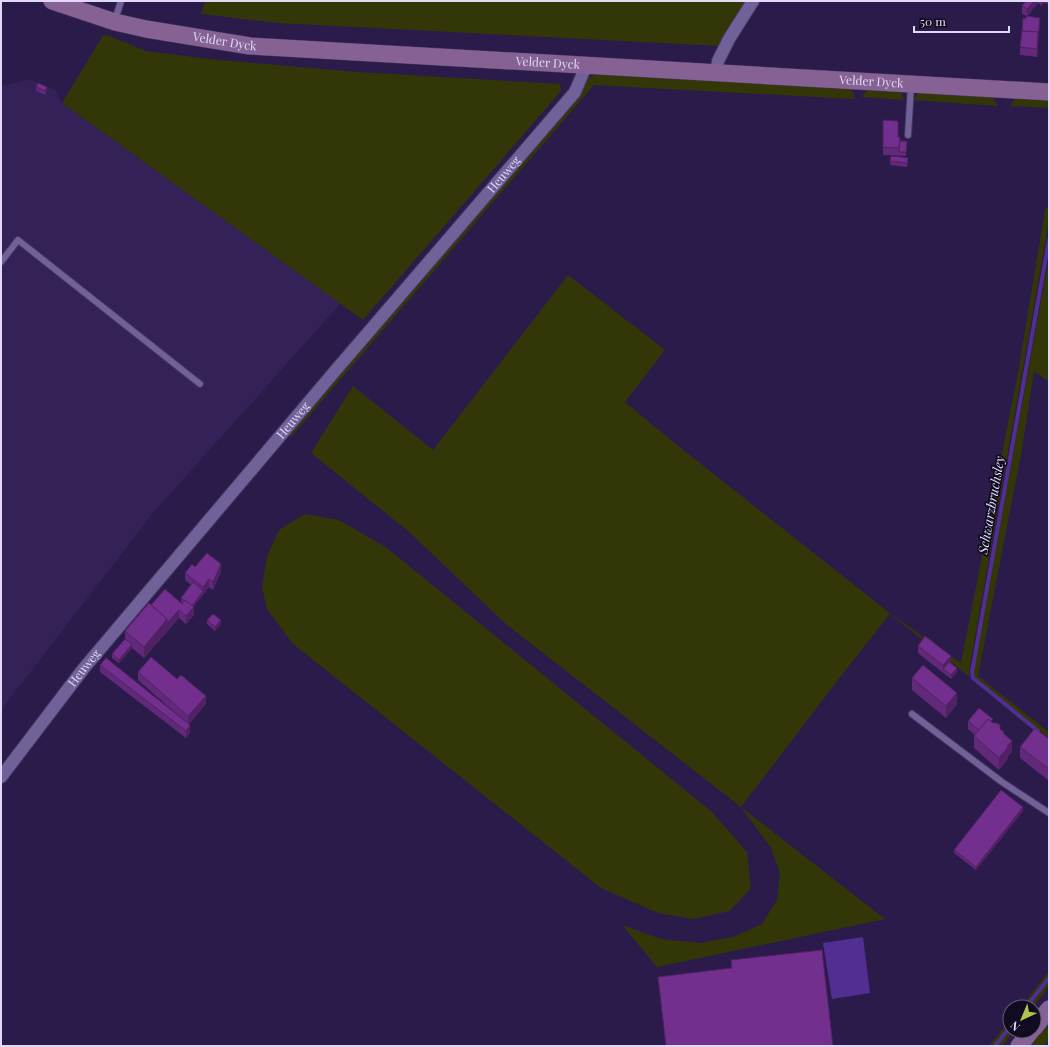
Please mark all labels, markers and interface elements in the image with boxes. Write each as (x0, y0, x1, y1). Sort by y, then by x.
scale bar (914, 8, 1009, 34)
text: 50 m (920, 13, 946, 29)
street label: Velder Dyck (191, 28, 258, 53)
street label: Velder Dyck (514, 52, 581, 72)
street label: Velder Dyck (838, 71, 904, 91)
street label: Heuweg (483, 152, 524, 196)
street label: Heuweg (272, 398, 313, 442)
water label: Schwarzbruchsley (973, 455, 1007, 556)
street label: Heuweg (64, 645, 104, 690)
north arrow (1002, 999, 1042, 1039)
text: N (1007, 1018, 1023, 1035)

